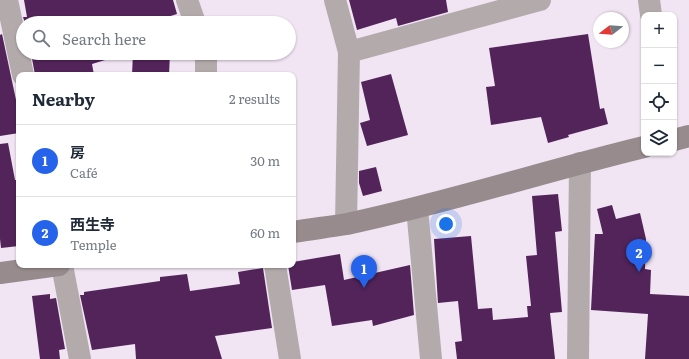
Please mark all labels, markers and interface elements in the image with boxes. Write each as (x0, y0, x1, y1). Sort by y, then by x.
north arrow (593, 12, 629, 48)
map controls (641, 12, 677, 156)
button: + (641, 12, 677, 48)
search box (16, 16, 296, 60)
icon: search (30, 27, 52, 49)
text: Search here (62, 27, 146, 50)
button: − (641, 48, 677, 84)
button: locate (641, 84, 677, 120)
text: Nearby (32, 86, 95, 111)
text: 2 results (229, 89, 280, 108)
button: layers (641, 120, 677, 156)
text: 房 (70, 140, 85, 163)
text: 1 (42, 151, 48, 170)
text: 30 m (250, 151, 280, 170)
text: Café (70, 163, 98, 182)
text: 西生寺 (70, 212, 115, 235)
your location (436, 214, 456, 234)
text: 2 (42, 223, 48, 242)
text: 60 m (250, 223, 280, 242)
text: Temple (70, 235, 117, 254)
pin: 2 (626, 239, 652, 272)
pin: 1 (351, 255, 377, 288)

